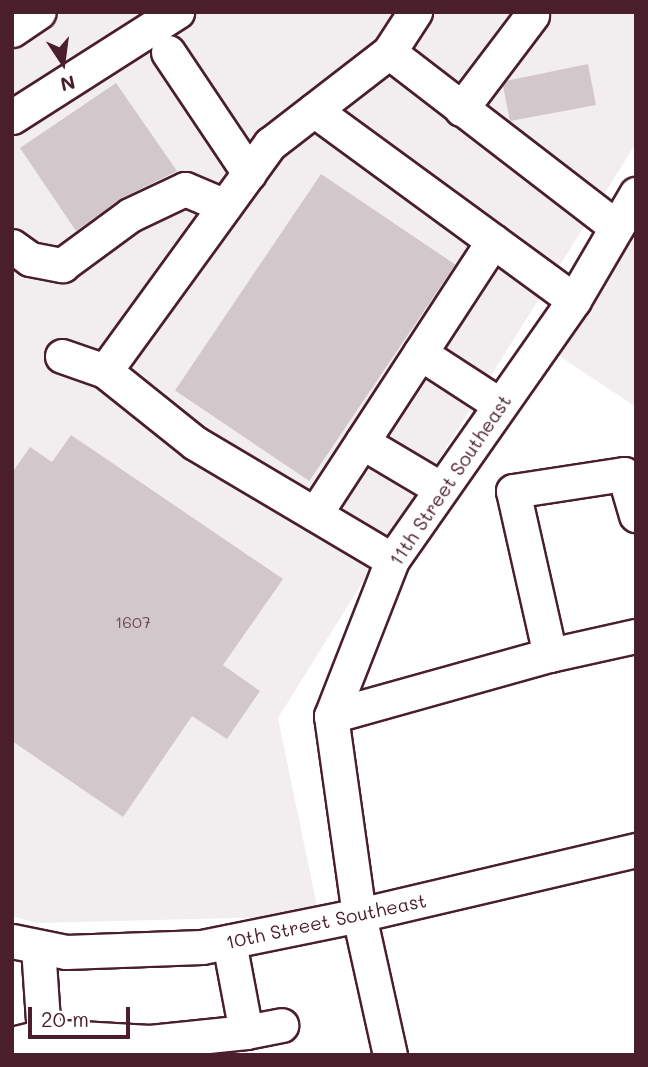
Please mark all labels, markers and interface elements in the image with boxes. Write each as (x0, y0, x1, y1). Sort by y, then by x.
north arrow (28, 28, 98, 98)
text: N (58, 70, 78, 98)
street label: 11th Street Southeast (384, 390, 516, 570)
house number: 1607 (115, 612, 151, 632)
street label: 10th Street Southeast (224, 889, 428, 953)
scale bar (32, 993, 133, 1038)
text: 20 m (41, 1005, 89, 1032)

